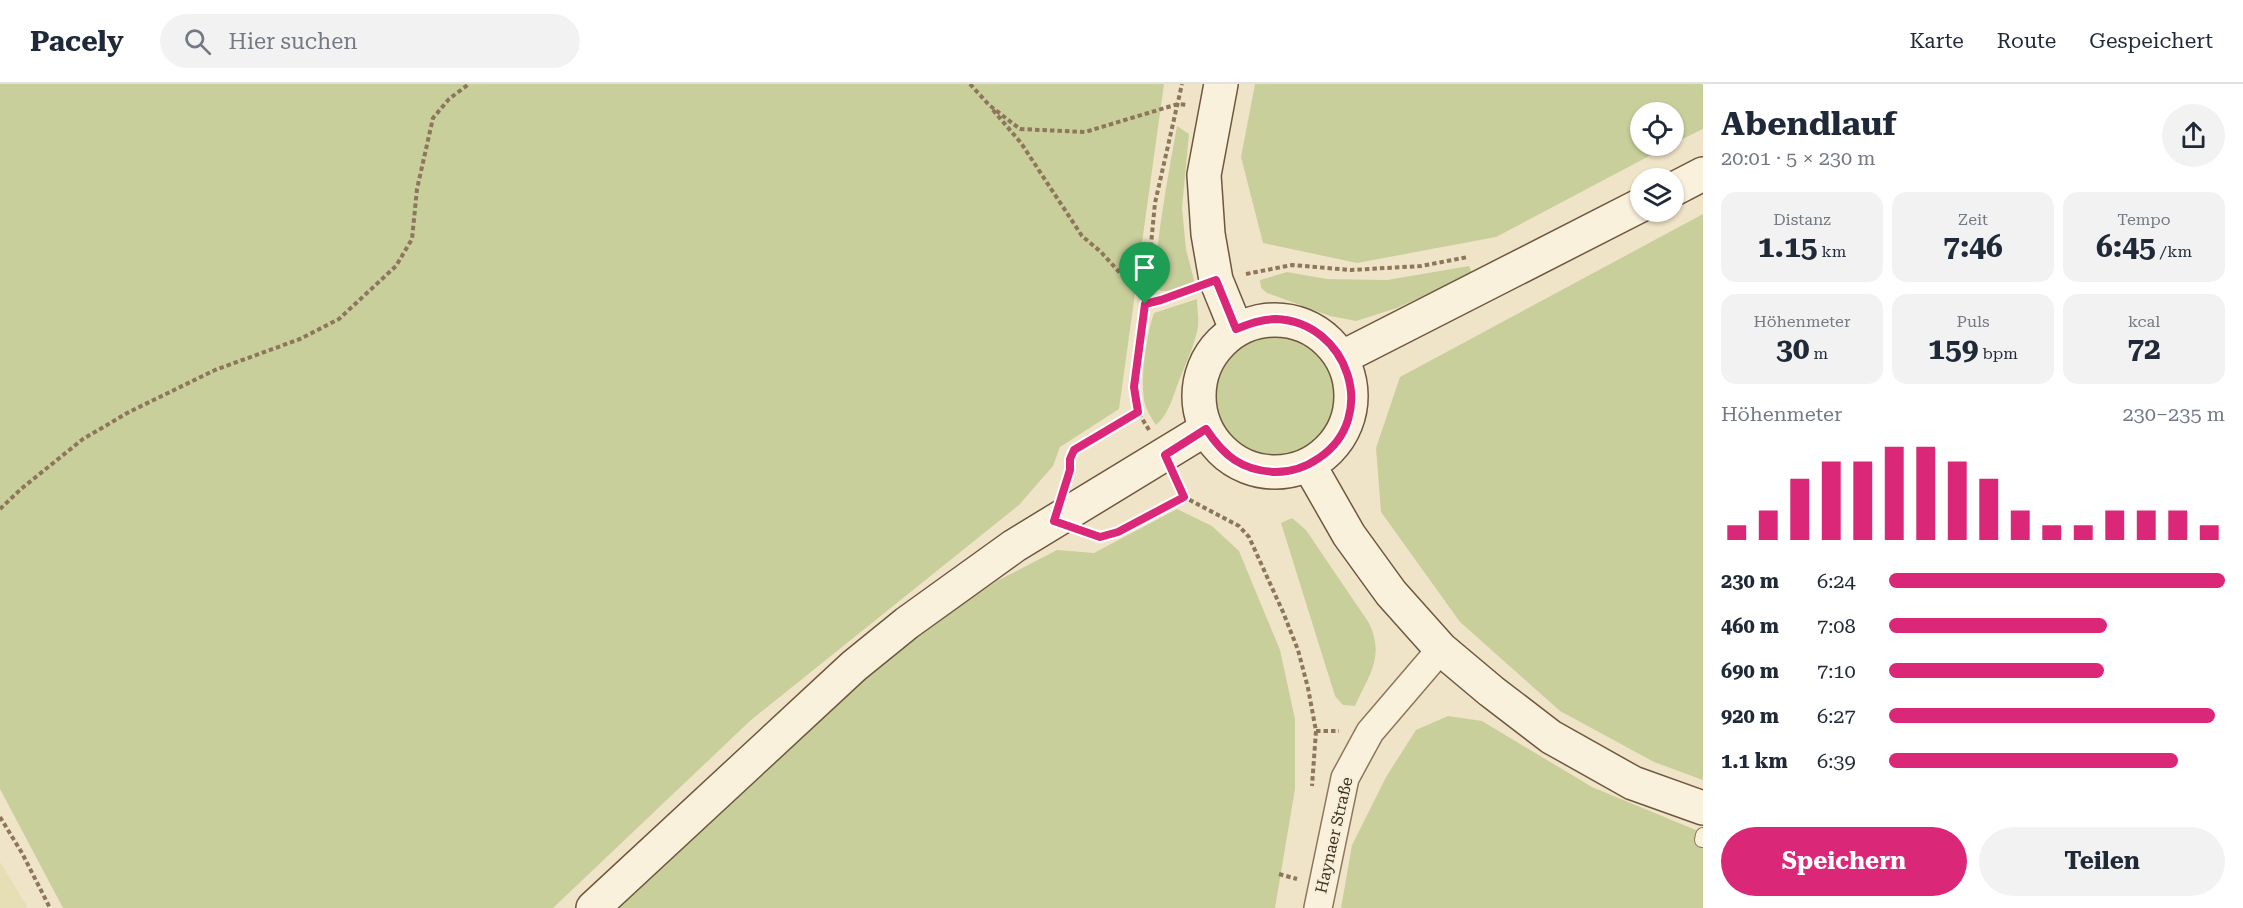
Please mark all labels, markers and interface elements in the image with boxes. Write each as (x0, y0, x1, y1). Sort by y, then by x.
search box (160, 14, 580, 68)
text: Pacely (30, 25, 124, 58)
icon: search (181, 25, 214, 58)
text: Hier suchen (229, 29, 357, 54)
text: Karte (1909, 29, 1964, 53)
text: Route (1997, 29, 2056, 53)
text: Gespeichert (2089, 29, 2213, 53)
map controls (1630, 102, 1684, 222)
button: locate (1630, 102, 1684, 156)
text: Abendlauf (1721, 104, 1896, 143)
button: share (2162, 104, 2225, 167)
text: 20:01 · 5 × 230 m (1721, 146, 1876, 170)
button: layers (1630, 168, 1684, 222)
text: Distanz (1773, 210, 1831, 229)
text: Zeit (1958, 210, 1988, 229)
text: Tempo (2117, 210, 2171, 229)
text: 1.15 (1758, 229, 1818, 264)
text: 7:46 (1943, 229, 2003, 264)
text: 6:45 (2096, 229, 2156, 264)
pin (1119, 242, 1170, 304)
text: km (1818, 242, 1846, 261)
text: /km (2156, 242, 2192, 261)
icon: arrive (1128, 251, 1161, 284)
text: Höhenmeter (1754, 312, 1850, 331)
text: Puls (1956, 312, 1990, 331)
text: kcal (2128, 312, 2160, 331)
text: 30 (1776, 331, 1809, 366)
text: 159 (1928, 331, 1978, 366)
text: 72 (2127, 331, 2161, 366)
text: m (1809, 344, 1828, 363)
text: bpm (1978, 344, 2018, 363)
text: Höhenmeter (1721, 402, 1842, 426)
text: 230–235 m (2122, 402, 2225, 426)
text: 230 m (1721, 569, 1779, 593)
text: 6:24 (1817, 569, 1856, 593)
text: 460 m (1721, 614, 1779, 638)
text: 7:08 (1817, 614, 1856, 638)
text: 690 m (1721, 659, 1779, 683)
text: 7:10 (1817, 659, 1856, 683)
text: 920 m (1721, 704, 1779, 728)
text: 6:27 (1817, 704, 1856, 728)
text: 1.1 km (1721, 749, 1788, 773)
text: 6:39 (1817, 749, 1856, 773)
street label: Haynaer Straße (1311, 775, 1357, 895)
button: Speichern (1721, 827, 1967, 896)
button: Teilen (1979, 827, 2225, 896)

